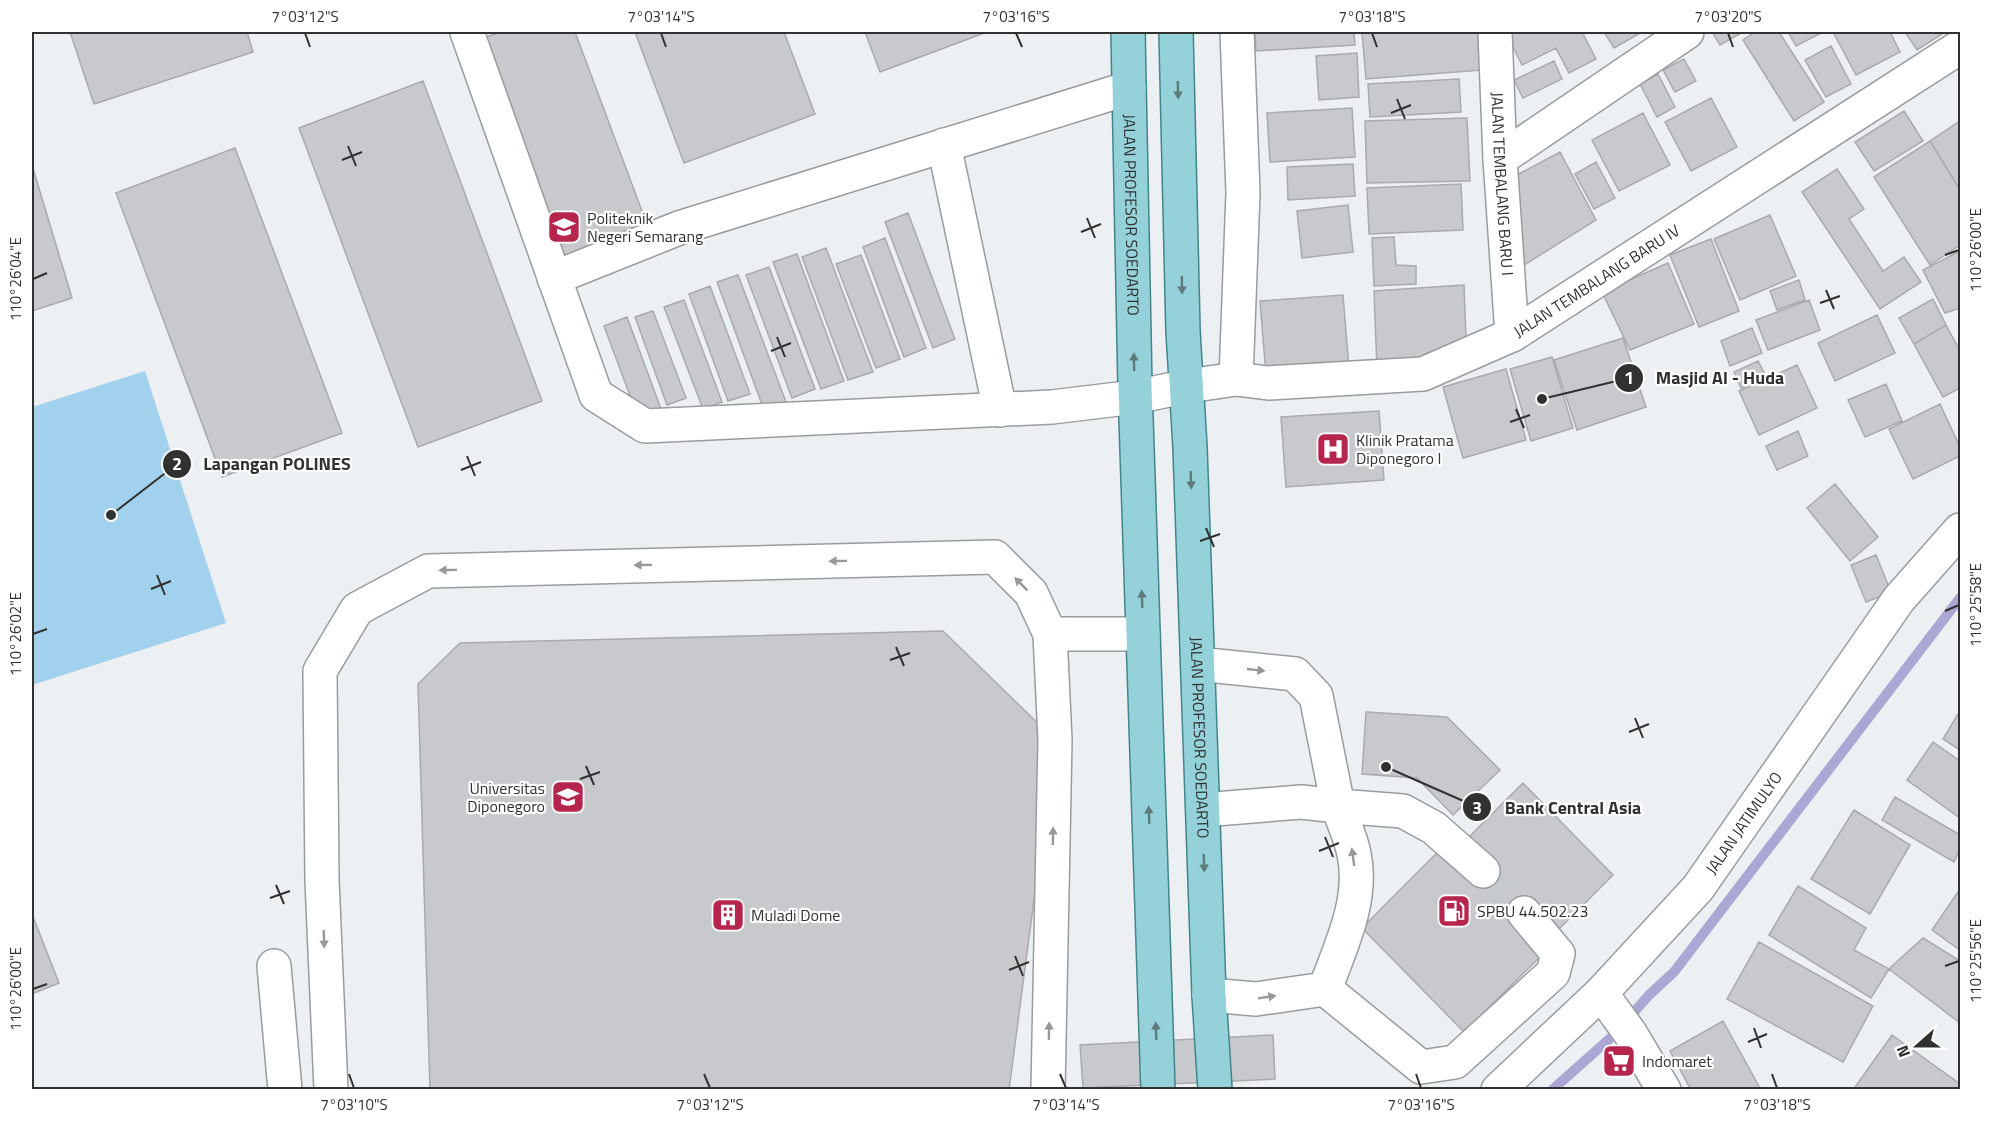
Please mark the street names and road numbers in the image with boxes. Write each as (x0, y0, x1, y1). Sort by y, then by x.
street label: JALAN TEMBALANG BARU I (1485, 91, 1520, 276)
street label: JALAN PROFESOR SOEDARTO (1118, 114, 1146, 316)
street label: JALAN TEMBALANG BARU IV (1509, 218, 1684, 343)
street label: JALAN PROFESOR SOEDARTO (1185, 636, 1216, 839)
street label: JALAN JATIMULYO (1699, 766, 1788, 879)

